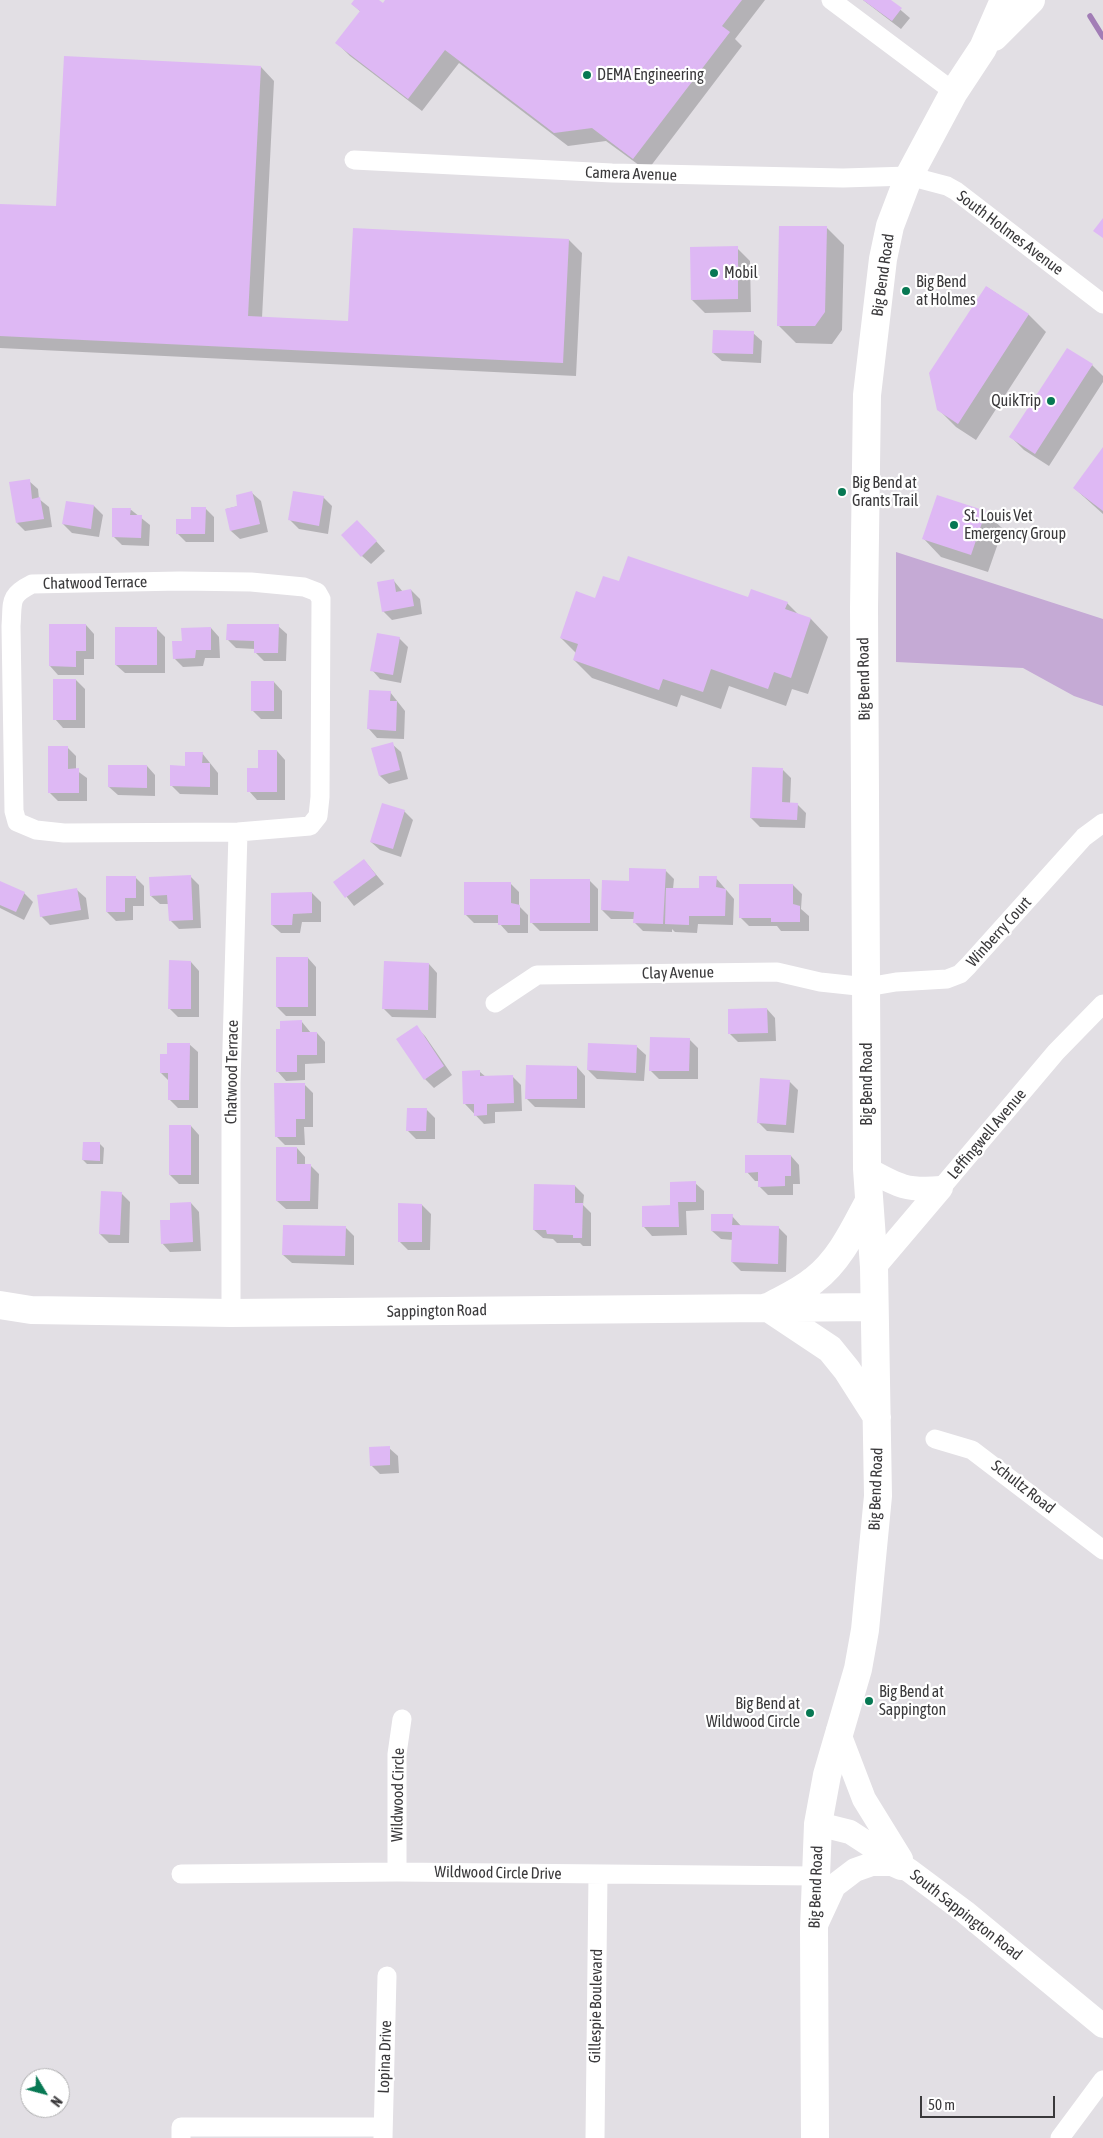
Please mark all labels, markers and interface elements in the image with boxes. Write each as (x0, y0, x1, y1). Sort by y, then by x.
place label: DEMA Engineering (597, 65, 704, 85)
marker: DEMA Engineering (581, 69, 593, 81)
street label: Camera Avenue (585, 163, 677, 185)
street label: South Holmes Avenue (953, 187, 1067, 279)
street label: Big Bend Road (868, 232, 898, 318)
place label: Mobil (724, 263, 758, 283)
marker: Mobil (708, 267, 720, 279)
place label: Big Bend at Holmes (916, 272, 976, 310)
marker: Big Bend at Holmes (900, 285, 912, 297)
place label: QuikTrip (991, 391, 1041, 411)
marker: QuikTrip (1045, 395, 1057, 407)
place label: Big Bend at Grants Trail (852, 473, 918, 511)
marker: Big Bend at Grants Trail (836, 486, 848, 498)
place label: St. Louis Vet Emergency Group (964, 506, 1066, 544)
marker: St. Louis Vet Emergency Group (948, 519, 960, 531)
street label: Chatwood Terrace (43, 572, 147, 594)
street label: Big Bend Road (854, 637, 874, 721)
street label: Winberry Court (963, 893, 1035, 971)
street label: Clay Avenue (642, 963, 714, 983)
street label: Chatwood Terrace (221, 1020, 243, 1124)
street label: Big Bend Road (857, 1042, 877, 1126)
street label: Leffingwell Avenue (944, 1085, 1030, 1183)
street label: Sappington Road (387, 1301, 487, 1321)
street label: Big Bend Road (865, 1447, 887, 1531)
street label: Schultz Road (987, 1456, 1059, 1518)
place label: Big Bend at Sappington (879, 1682, 946, 1720)
place label: Big Bend at Wildwood Circle (706, 1694, 800, 1732)
marker: Big Bend at Sappington (863, 1695, 875, 1707)
marker: Big Bend at Wildwood Circle (804, 1707, 816, 1719)
street label: Wildwood Circle (388, 1748, 408, 1842)
street label: Big Bend Road (805, 1845, 827, 1929)
street label: Wildwood Circle Drive (434, 1862, 562, 1884)
street label: South Sappington Road (906, 1865, 1026, 1965)
street label: Gillespie Boulevard (585, 1949, 607, 2063)
street label: Lopina Drive (374, 2020, 396, 2094)
north arrow (20, 2068, 70, 2118)
scale bar (923, 2086, 1058, 2118)
text: N (47, 2093, 65, 2110)
text: 50 m (928, 2096, 955, 2113)

